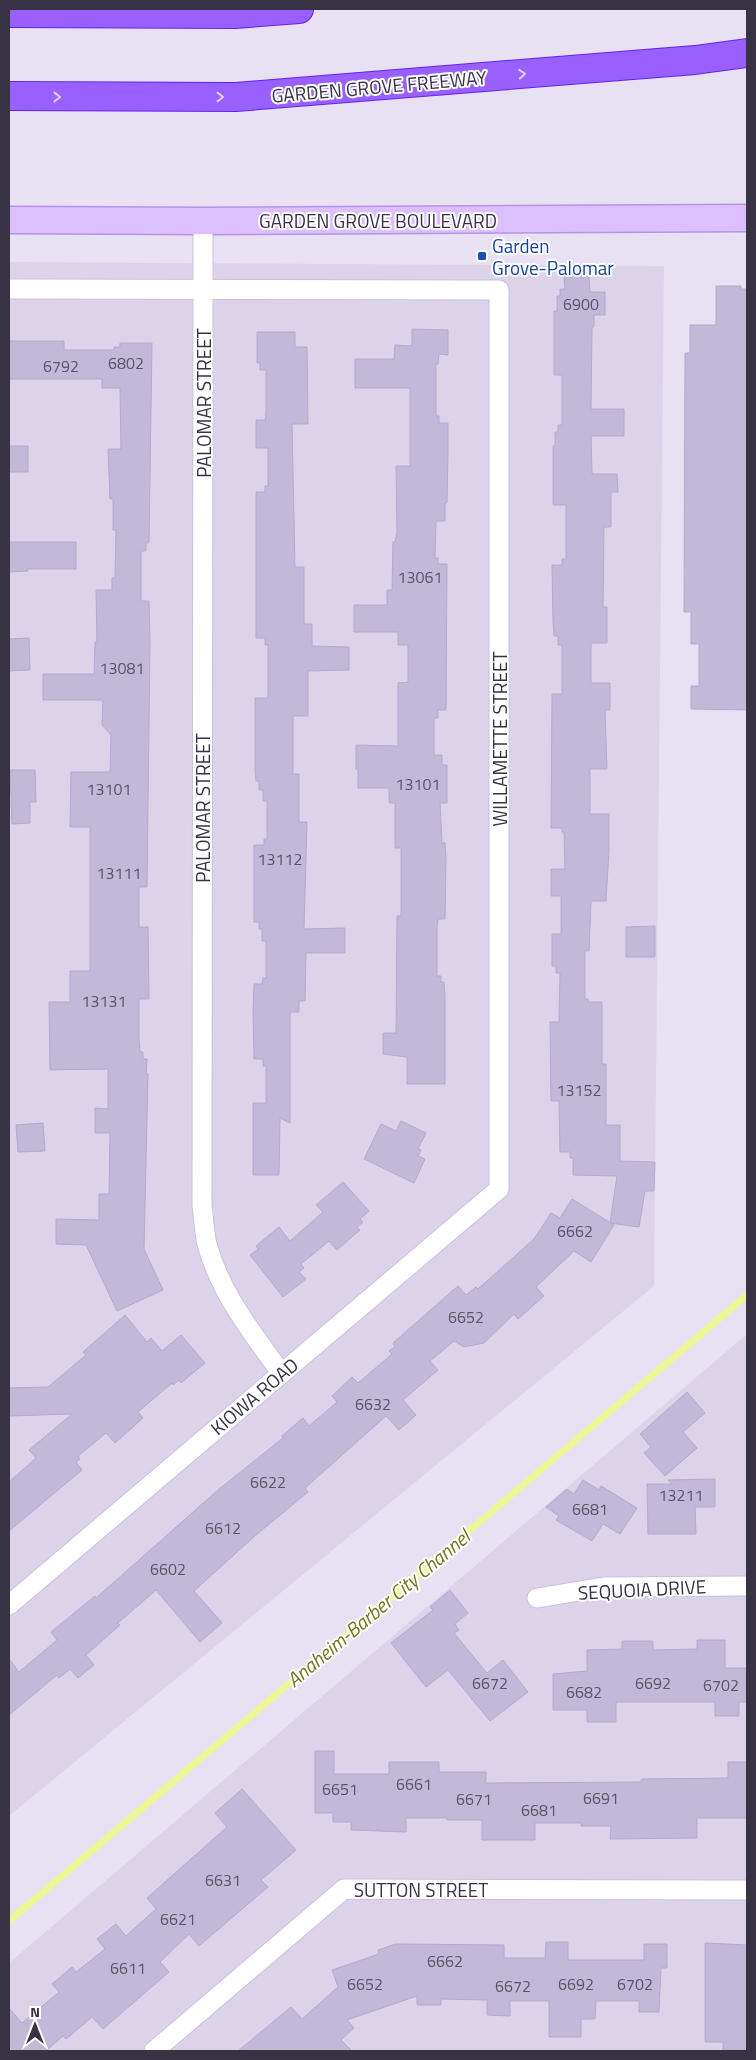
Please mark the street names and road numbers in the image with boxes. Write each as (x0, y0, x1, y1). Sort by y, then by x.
street label: GARDEN GROVE FREEWAY (270, 62, 488, 110)
street label: GARDEN GROVE BOULEVARD (259, 206, 497, 235)
street label: PALOMAR STREET (189, 328, 218, 478)
street label: WILLAMETTE STREET (485, 651, 514, 827)
street label: PALOMAR STREET (188, 733, 217, 883)
street label: KIOWA ROAD (204, 1350, 304, 1442)
street label: SEQUOIA DRIVE (577, 1571, 707, 1607)
street label: SUTTON STREET (354, 1875, 488, 1904)

